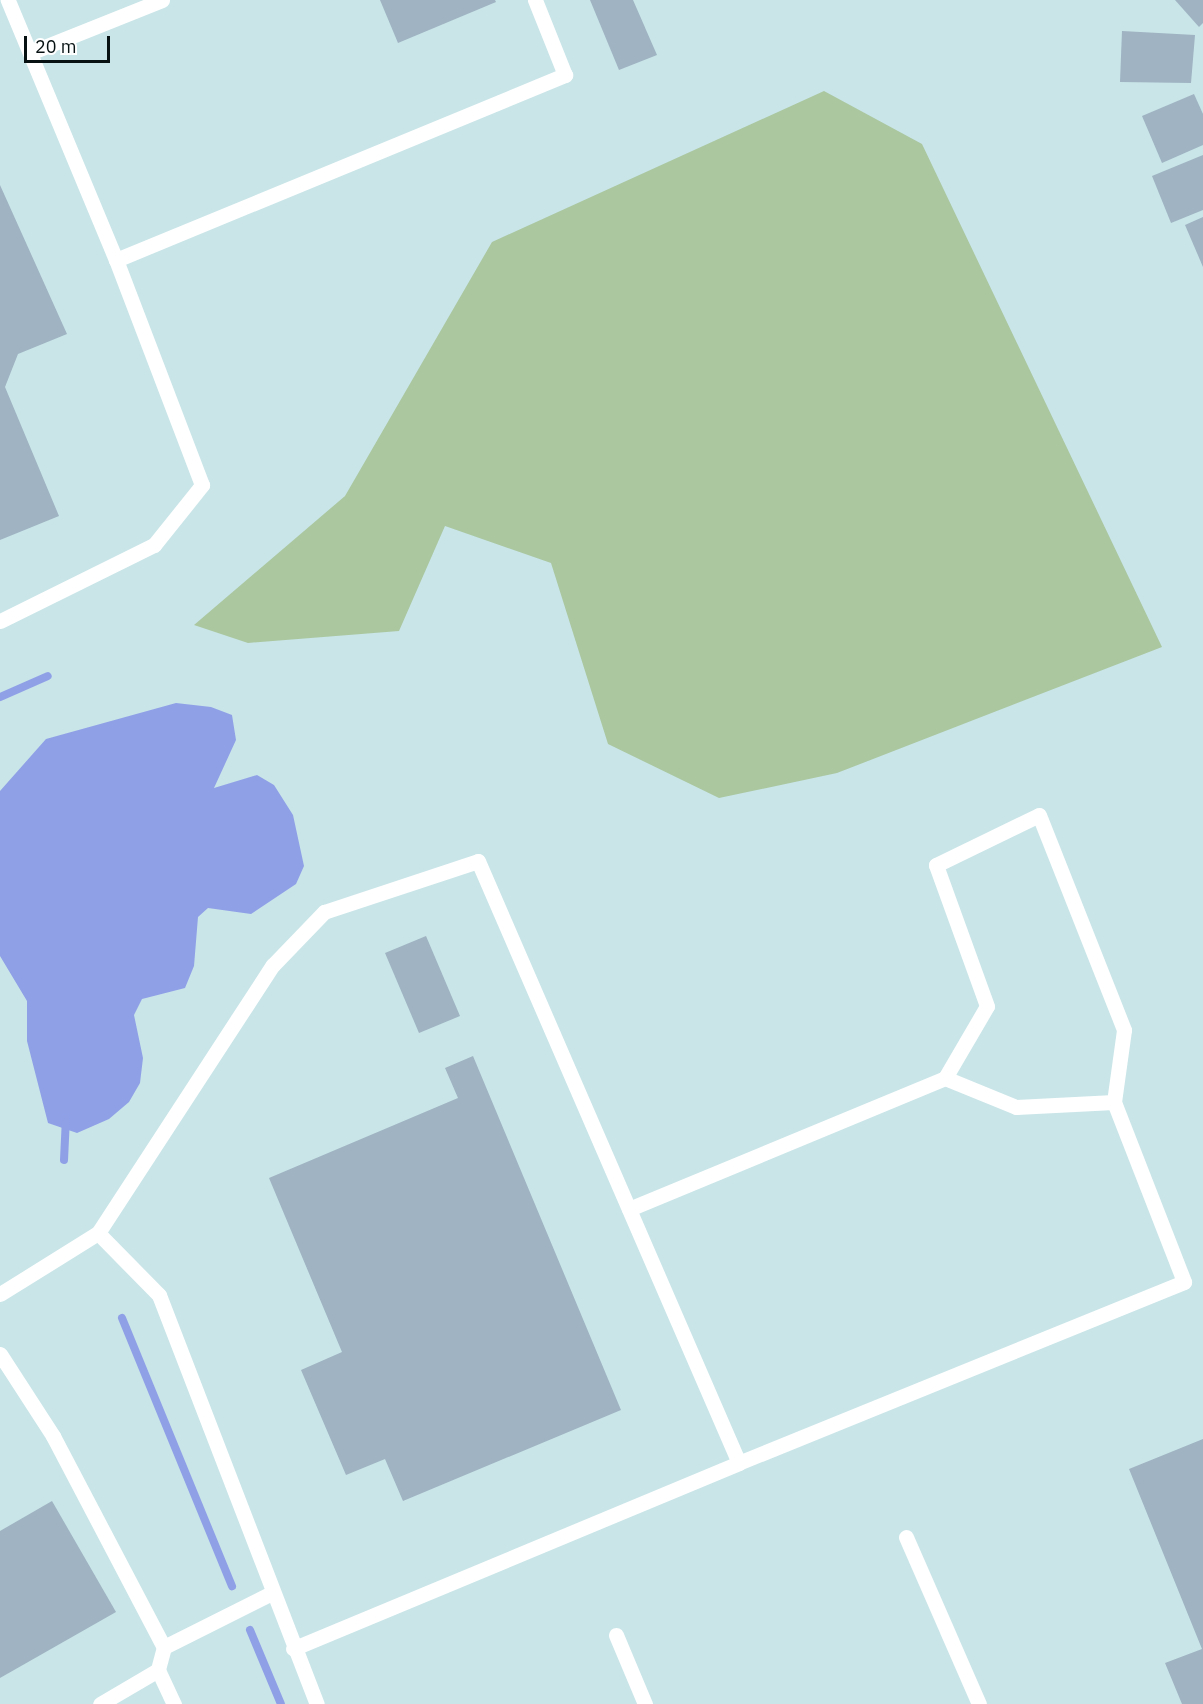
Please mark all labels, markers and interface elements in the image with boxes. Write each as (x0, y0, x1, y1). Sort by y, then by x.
scale bar (27, 24, 112, 62)
text: 20 m (35, 35, 77, 58)

